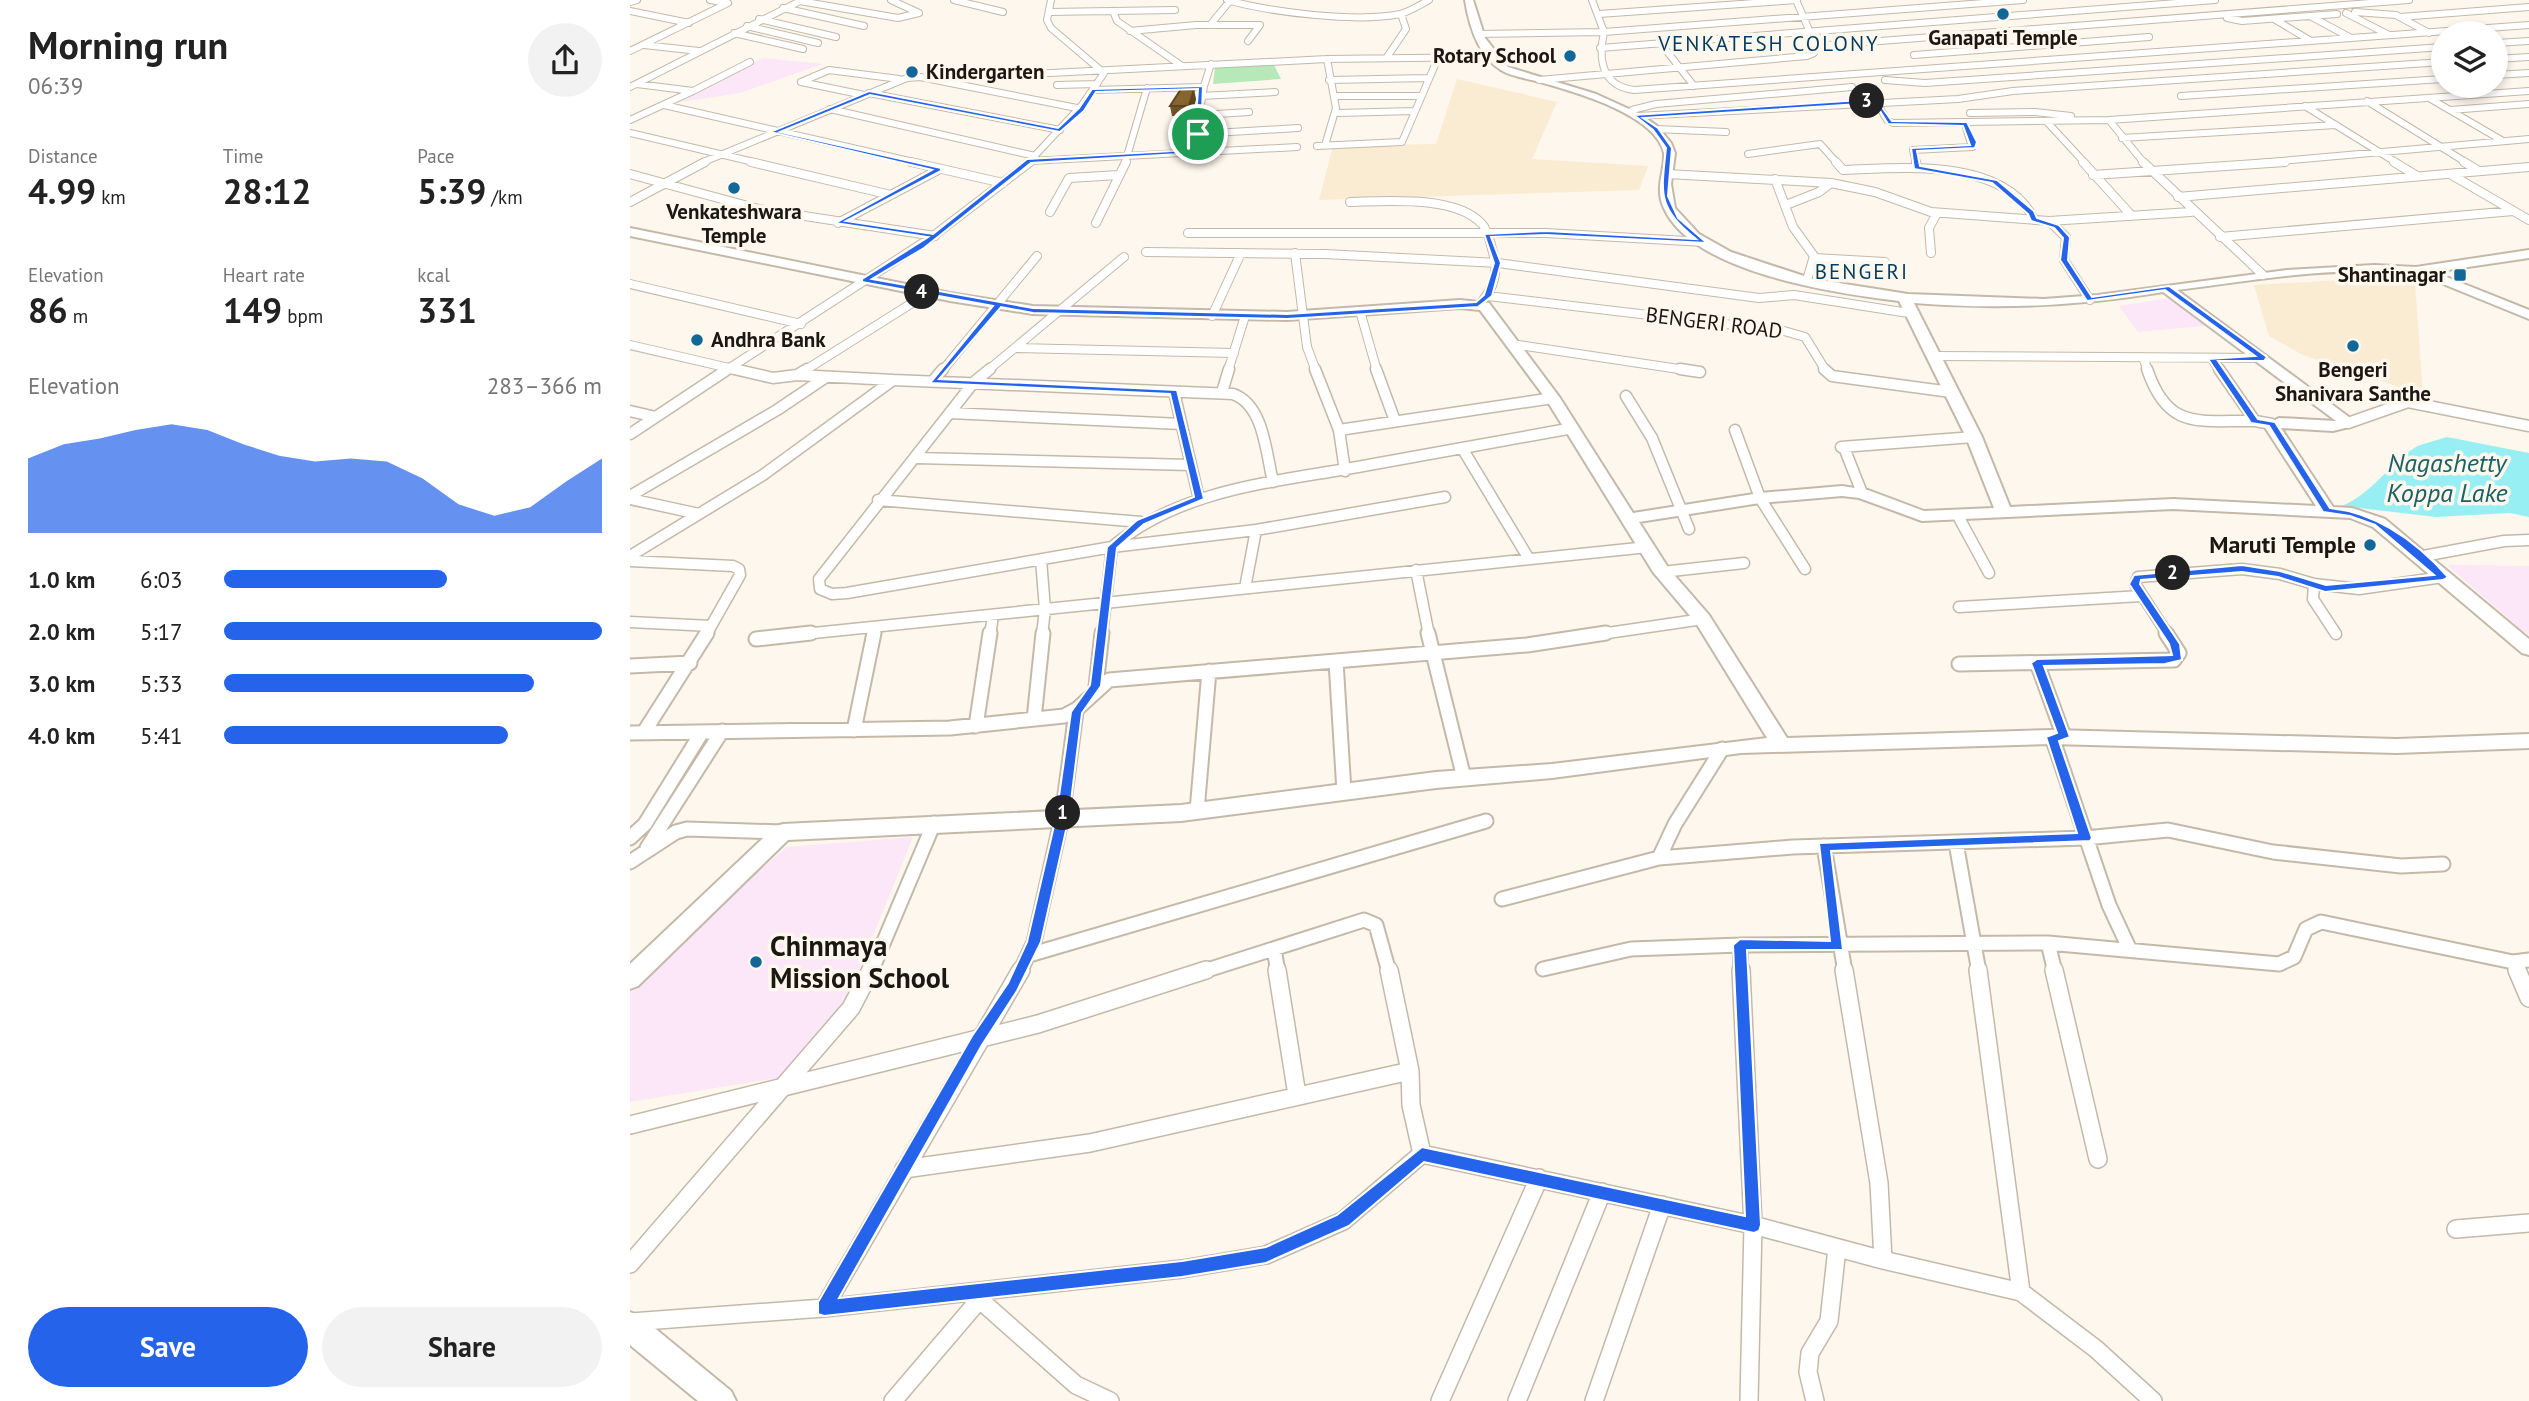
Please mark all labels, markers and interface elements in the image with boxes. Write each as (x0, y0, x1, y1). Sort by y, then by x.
marker: Ganapati Temple (1995, 6, 2011, 22)
text: Morning run (28, 20, 228, 69)
map controls (2431, 21, 2508, 98)
button: layers (2431, 21, 2508, 98)
button: share (528, 23, 602, 97)
place label: Ganapati Temple (1928, 24, 2078, 51)
district label: VENKATESH COLONY (1657, 30, 1880, 57)
place label: Rotary School (1433, 42, 1557, 69)
marker: Rotary School (1562, 48, 1578, 64)
place label: Kindergarten (926, 58, 1044, 85)
marker: Kindergarten (904, 64, 920, 80)
text: 06:39 (28, 71, 83, 100)
pin: 3 (1850, 84, 1884, 119)
text: 3 (1861, 88, 1872, 112)
pin (1168, 104, 1228, 164)
icon: arrive (1179, 115, 1217, 153)
text: Distance (28, 144, 98, 168)
text: Time (223, 144, 263, 168)
text: Pace (417, 144, 455, 168)
text: 4.99 (28, 168, 96, 214)
text: 28:12 (223, 168, 311, 214)
text: 5:39 (417, 168, 486, 214)
marker: Venkateshwara Temple (726, 180, 742, 196)
text: km (96, 185, 126, 209)
text: /km (486, 185, 523, 209)
place label: Venkateshwara Temple (665, 198, 802, 249)
district label: BENGERI (1815, 258, 1909, 285)
place label: Shantinagar (2338, 261, 2447, 288)
text: Elevation (28, 263, 104, 287)
text: Heart rate (223, 263, 305, 287)
text: kcal (417, 263, 450, 287)
marker: Shantinagar (2452, 267, 2468, 283)
pin: 4 (904, 274, 940, 310)
text: 4 (916, 279, 927, 303)
text: 86 (28, 287, 68, 333)
text: 149 (223, 287, 282, 333)
text: 331 (417, 287, 477, 333)
street label: BENGERI ROAD (1644, 301, 1784, 344)
text: m (68, 304, 88, 328)
text: bpm (282, 304, 323, 328)
place label: Andhra Bank (711, 326, 826, 353)
marker: Andhra Bank (689, 332, 705, 348)
marker: Bengeri Shanivara Santhe (2345, 338, 2361, 354)
place label: Bengeri Shanivara Santhe (2275, 356, 2431, 407)
text: Elevation (28, 371, 120, 400)
text: 283–366 m (487, 371, 602, 400)
water label: Nagashetty Koppa Lake (2387, 446, 2508, 509)
place label: Maruti Temple (2209, 529, 2356, 560)
marker: Maruti Temple (2362, 537, 2378, 553)
pin: 2 (2156, 556, 2190, 590)
text: 2 (2167, 560, 2178, 584)
text: 1.0 km (28, 565, 95, 594)
text: 6:03 (140, 565, 183, 594)
text: 2.0 km (28, 617, 95, 646)
text: 5:17 (140, 617, 183, 646)
text: 3.0 km (28, 669, 95, 698)
text: 5:33 (140, 669, 183, 698)
text: 4.0 km (28, 721, 95, 750)
text: 5:41 (140, 721, 183, 750)
pin: 1 (1046, 796, 1080, 830)
text: 1 (1057, 800, 1068, 824)
place label: Chinmaya Mission School (770, 927, 950, 996)
marker: Chinmaya Mission School (748, 954, 764, 970)
button: Save (28, 1307, 308, 1387)
button: Share (322, 1307, 602, 1387)

